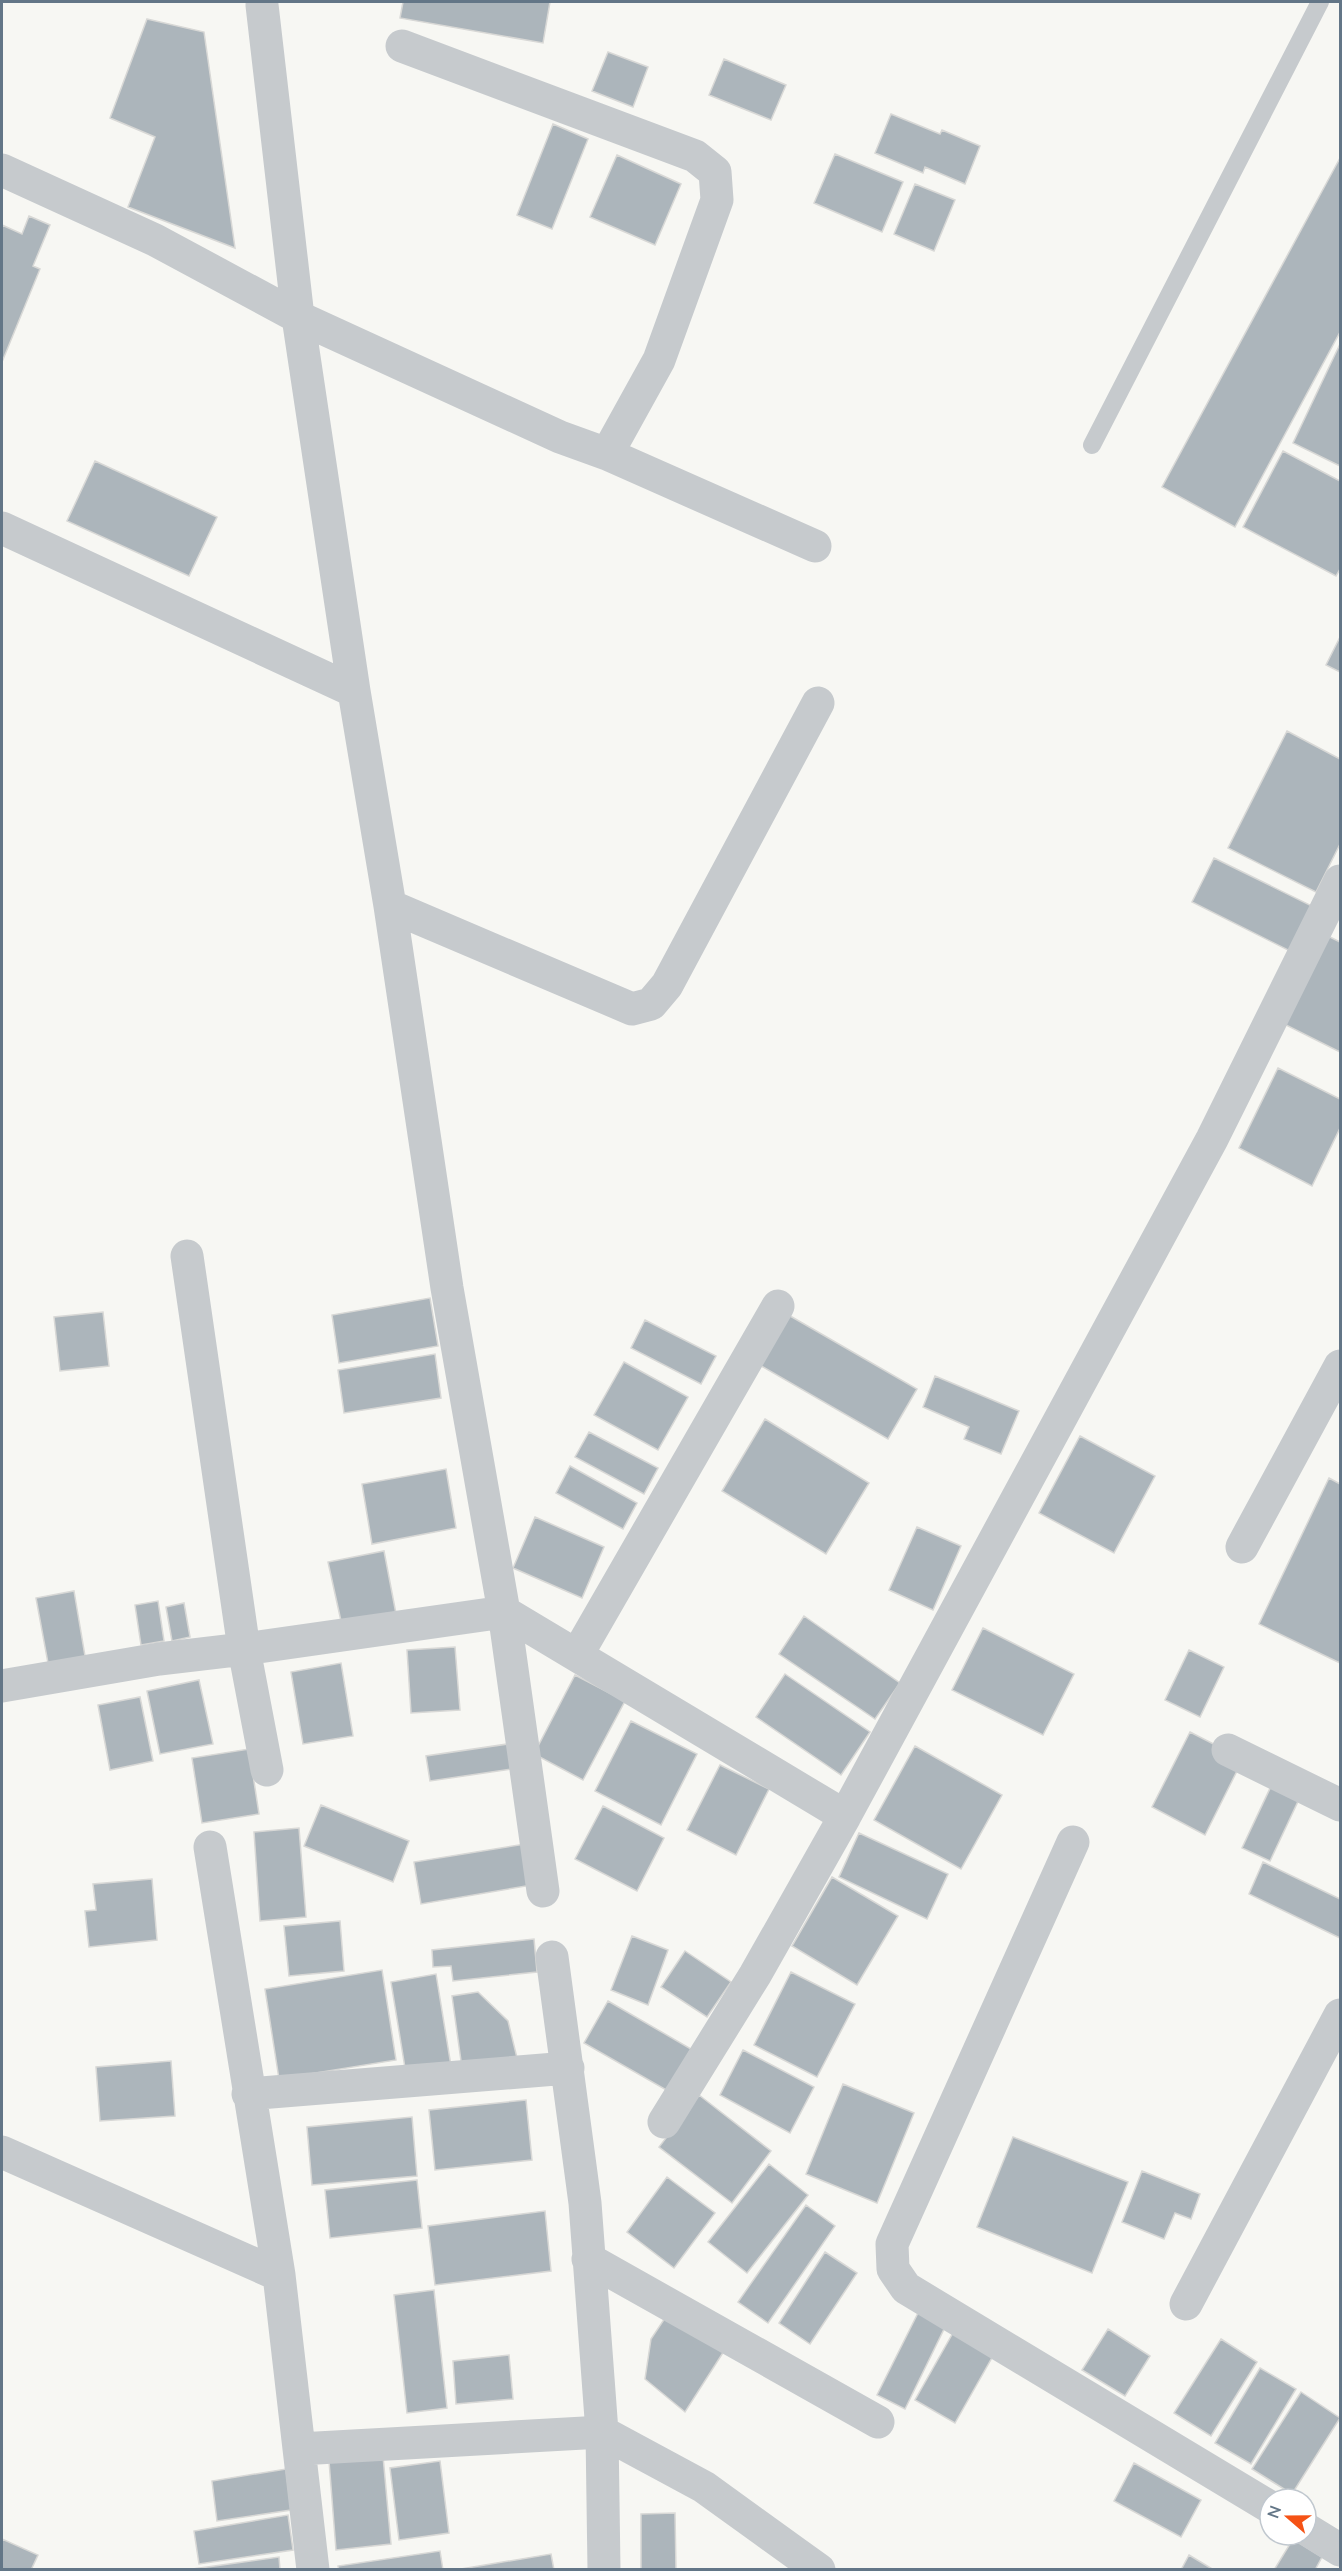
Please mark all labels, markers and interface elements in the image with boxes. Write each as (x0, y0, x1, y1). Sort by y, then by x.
north arrow (1258, 2487, 1318, 2547)
text: N (1262, 2503, 1287, 2522)

